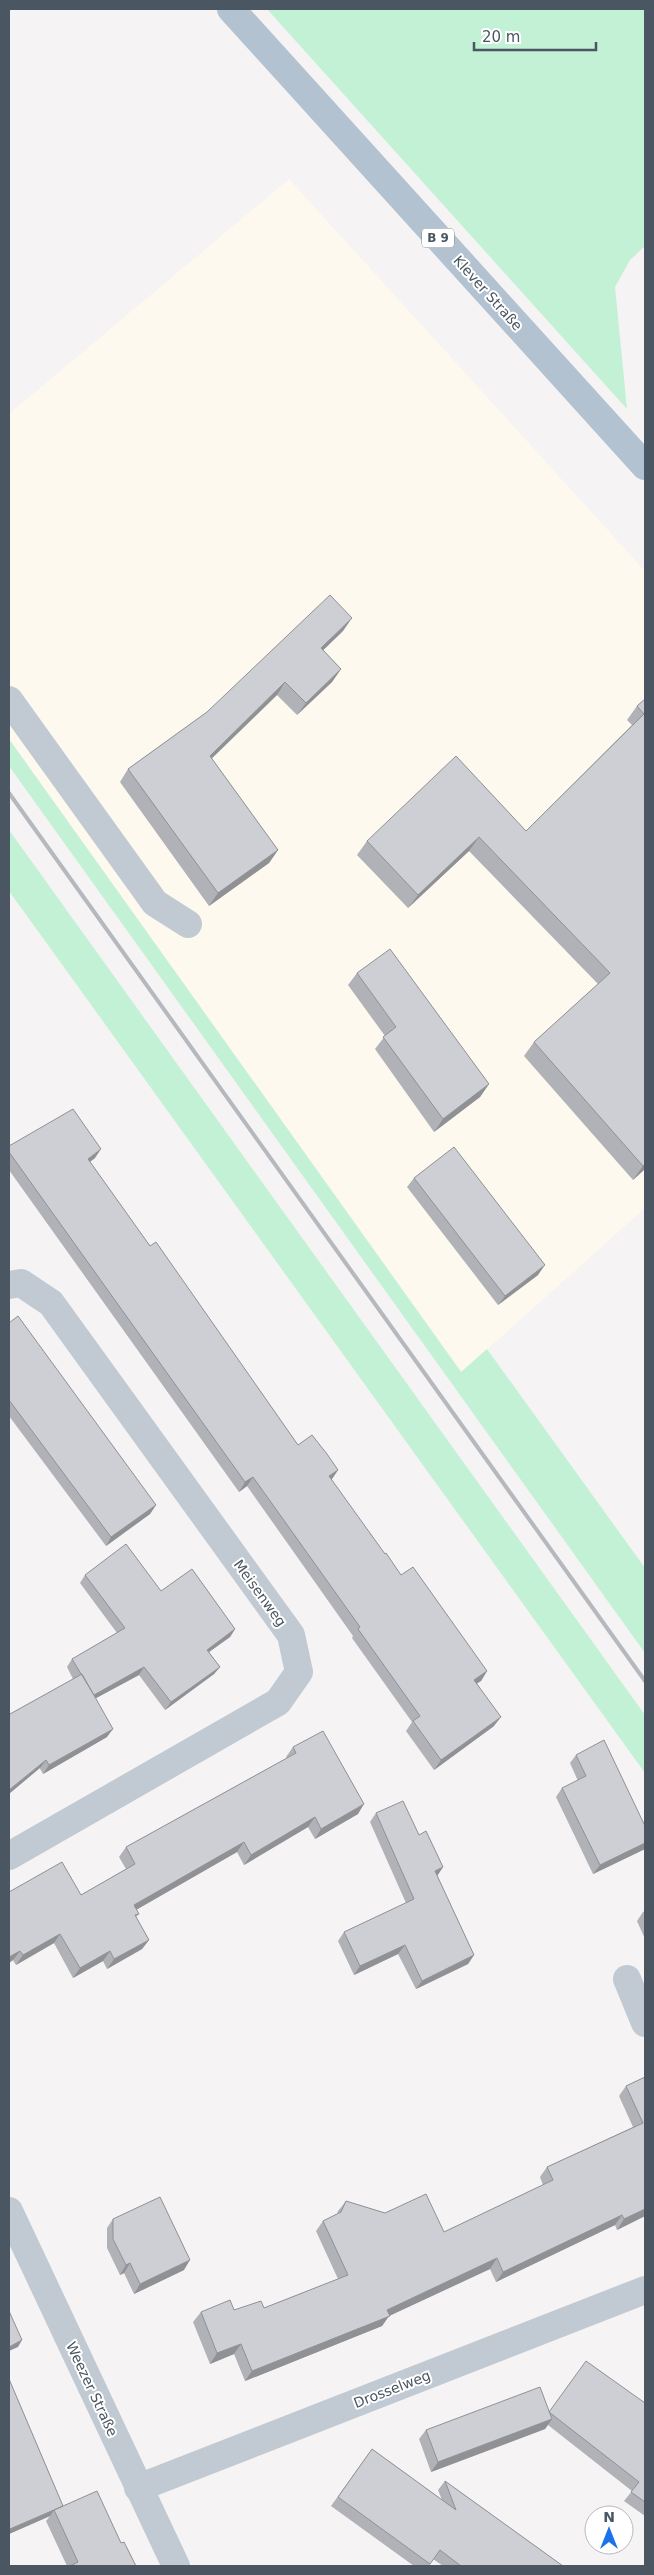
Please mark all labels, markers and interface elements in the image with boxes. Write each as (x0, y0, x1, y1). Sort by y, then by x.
scale bar (474, 20, 596, 52)
text: 20 m (482, 28, 520, 46)
road number: B 9 (422, 228, 454, 248)
street label: Klever Straße (450, 252, 526, 334)
street label: Meisenweg (231, 1557, 289, 1629)
street label: Weezer Straße (63, 2339, 121, 2439)
street label: Drosselweg (351, 2367, 433, 2411)
north arrow (584, 2505, 634, 2555)
text: N (603, 2509, 615, 2525)

